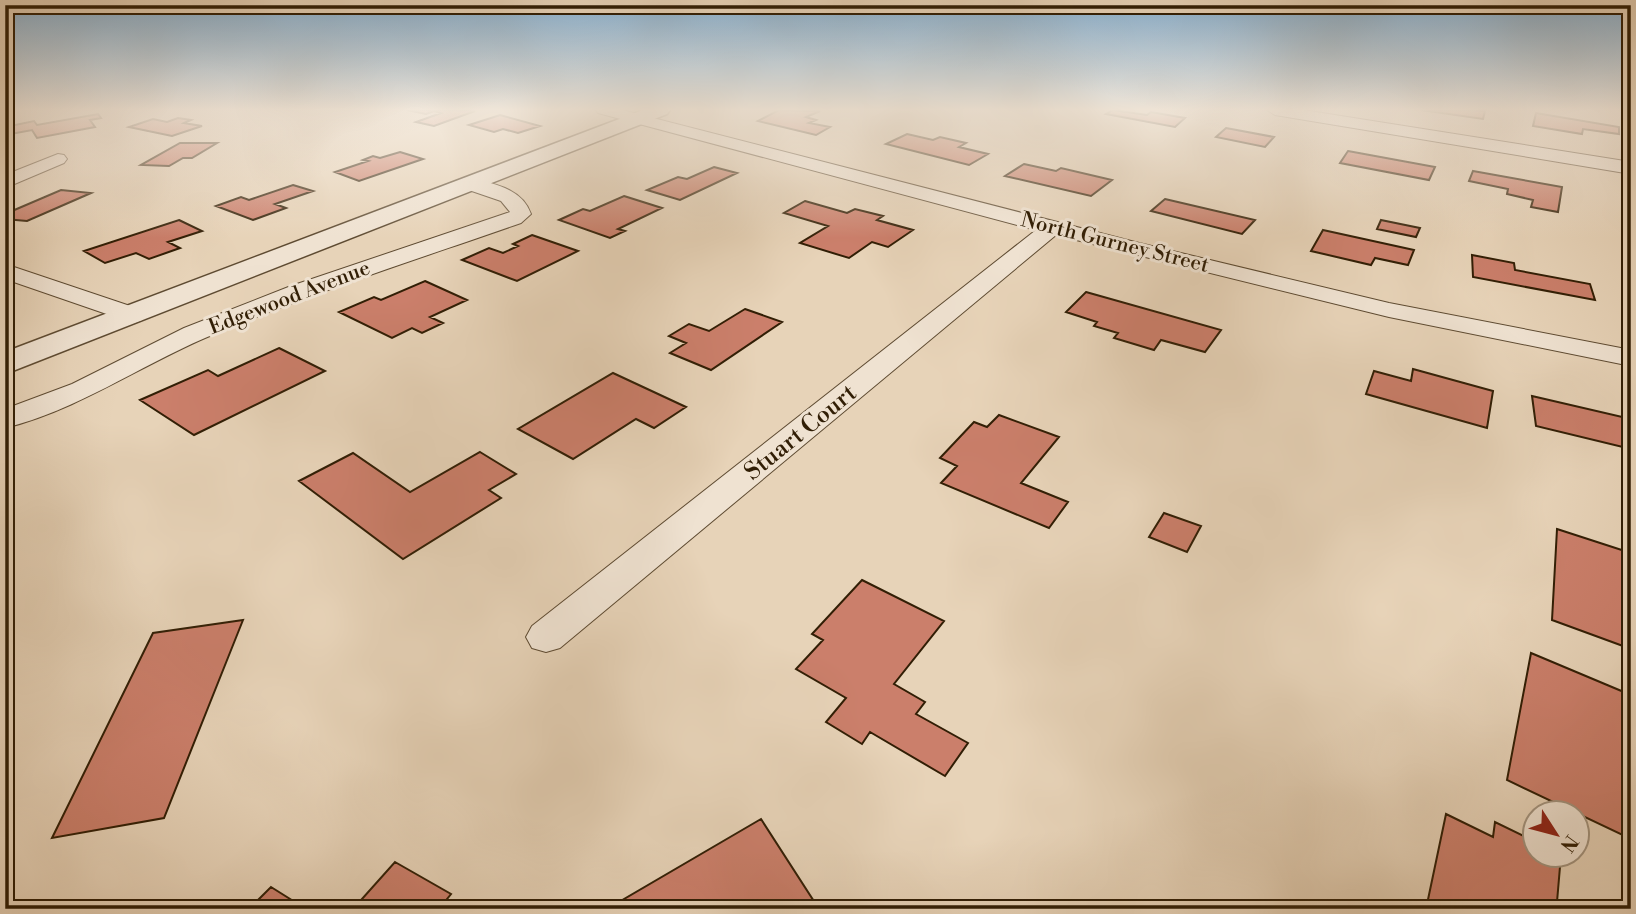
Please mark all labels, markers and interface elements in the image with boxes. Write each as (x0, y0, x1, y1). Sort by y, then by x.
street label: North Gurney Street (1018, 207, 1212, 279)
street label: Edgewood Avenue (205, 255, 374, 341)
street label: Stuart Court (738, 378, 863, 487)
north arrow (1520, 799, 1590, 869)
text: N (1555, 830, 1583, 857)

